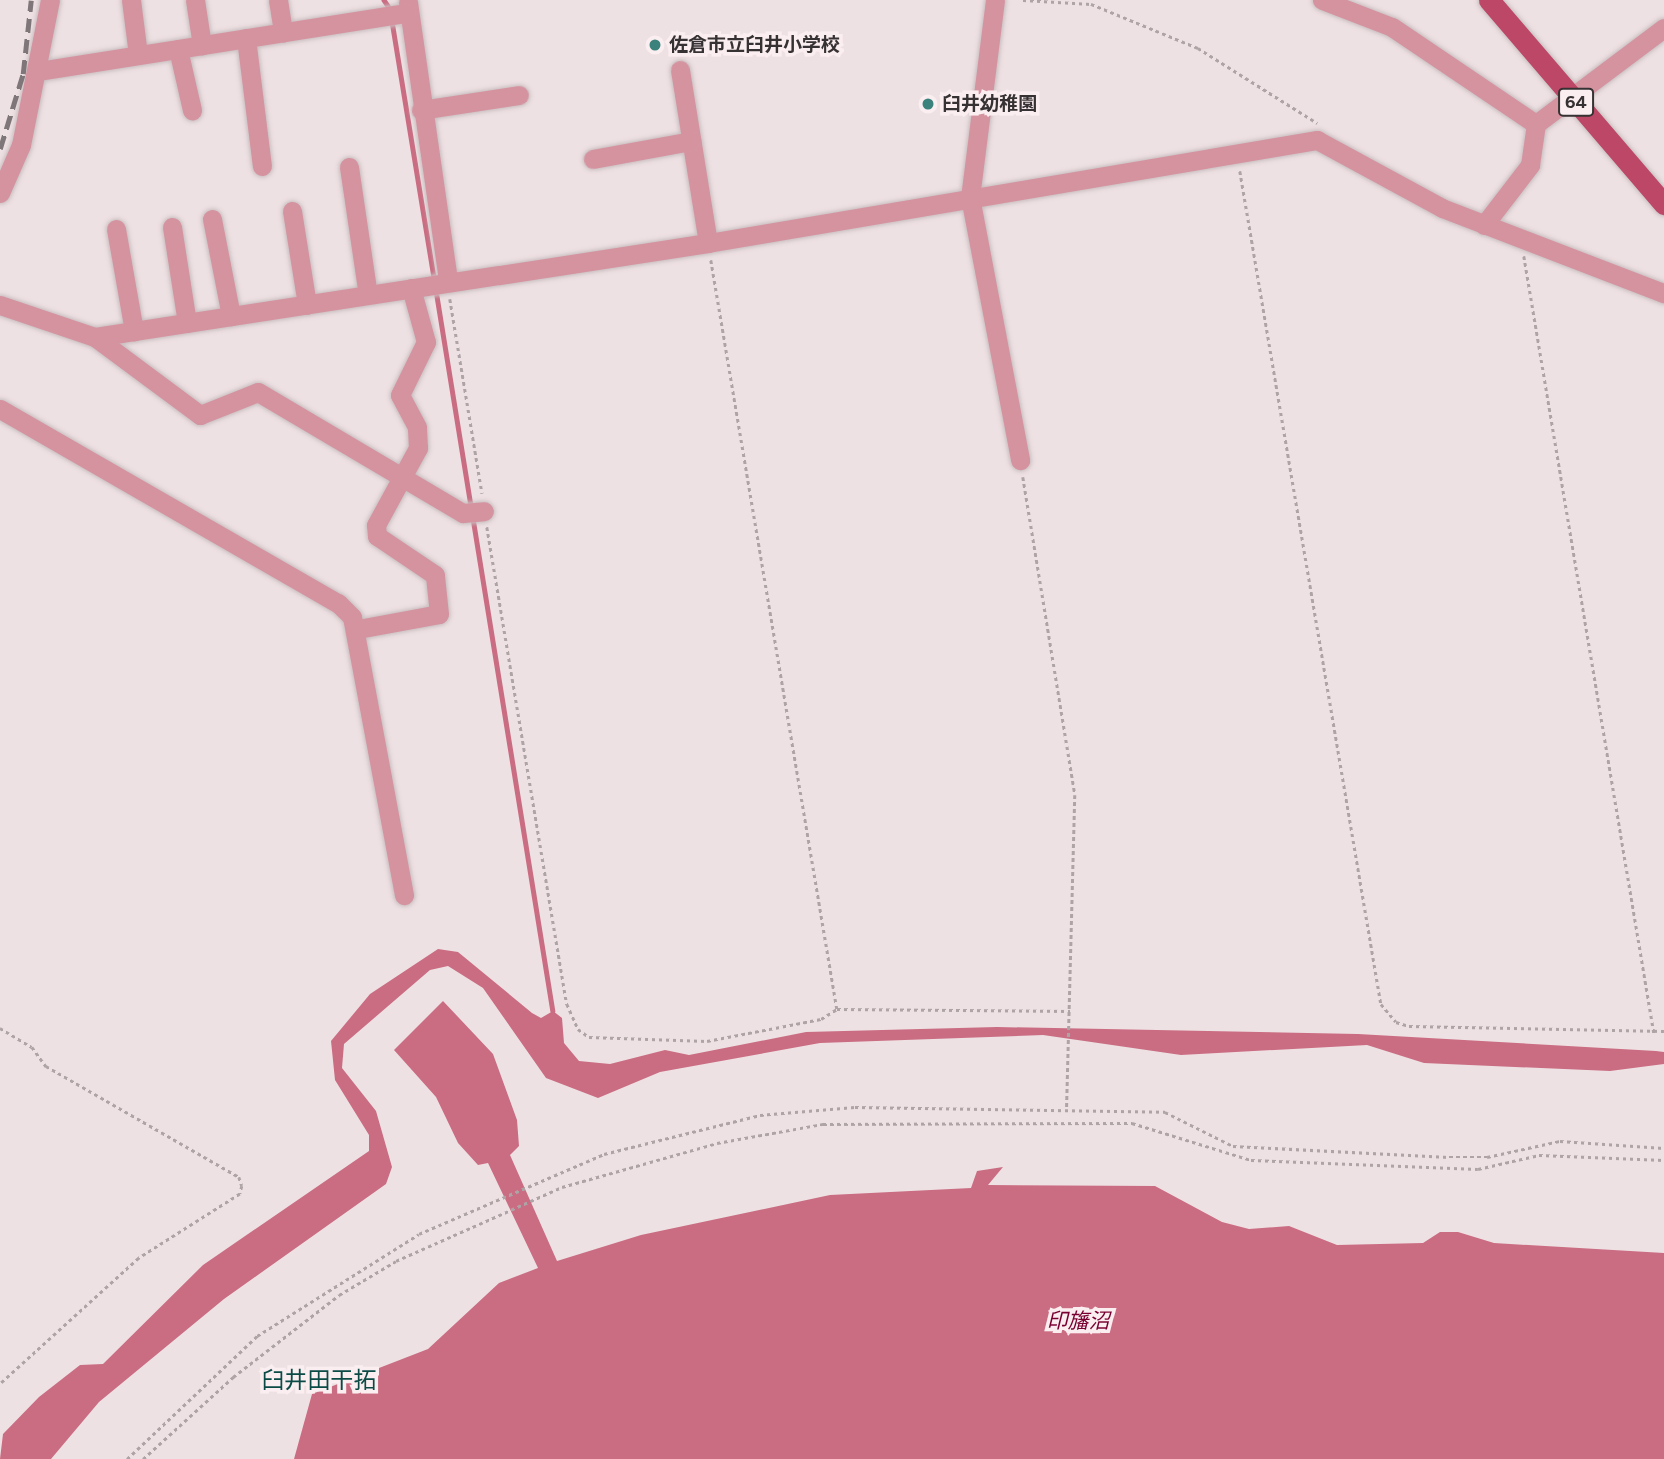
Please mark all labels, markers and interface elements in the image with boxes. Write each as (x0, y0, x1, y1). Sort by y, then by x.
place label: 佐倉市立臼井小学校 (669, 34, 840, 56)
marker: 佐倉市立臼井小学校 (647, 37, 663, 53)
road number: 64 (1557, 88, 1595, 116)
place label: 臼井幼稚園 (942, 93, 1037, 115)
marker: 臼井幼稚園 (920, 96, 936, 112)
water label: 印旛沼 (1047, 1308, 1109, 1334)
district label: 臼井田干拓 (262, 1366, 376, 1394)

